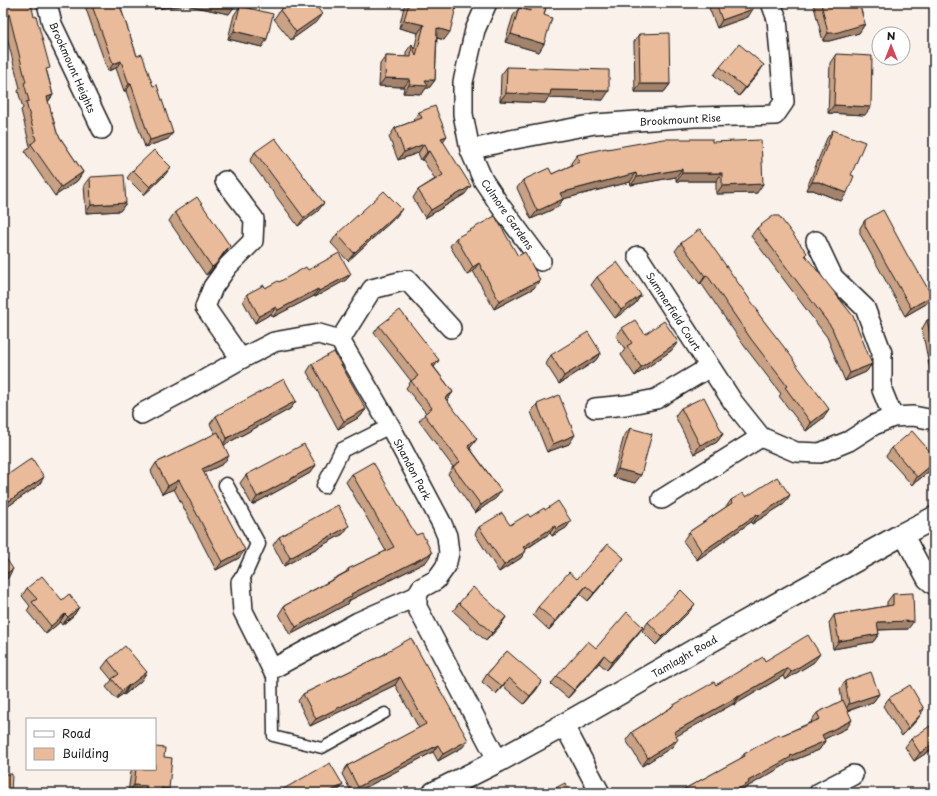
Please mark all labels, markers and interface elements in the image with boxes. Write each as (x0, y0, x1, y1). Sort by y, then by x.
street label: Brookmount Heights (46, 19, 100, 115)
north arrow (871, 26, 911, 66)
text: N (887, 27, 896, 44)
street label: Brookmount Rise (639, 109, 721, 129)
street label: Culmore Gardens (478, 176, 538, 253)
street label: Summerfield Court (643, 269, 705, 353)
street label: Shandon Park (390, 436, 436, 502)
street label: Tamlaght Road (649, 631, 720, 681)
legend (26, 718, 156, 770)
text: Road (62, 724, 91, 742)
text: Building (62, 744, 109, 762)

